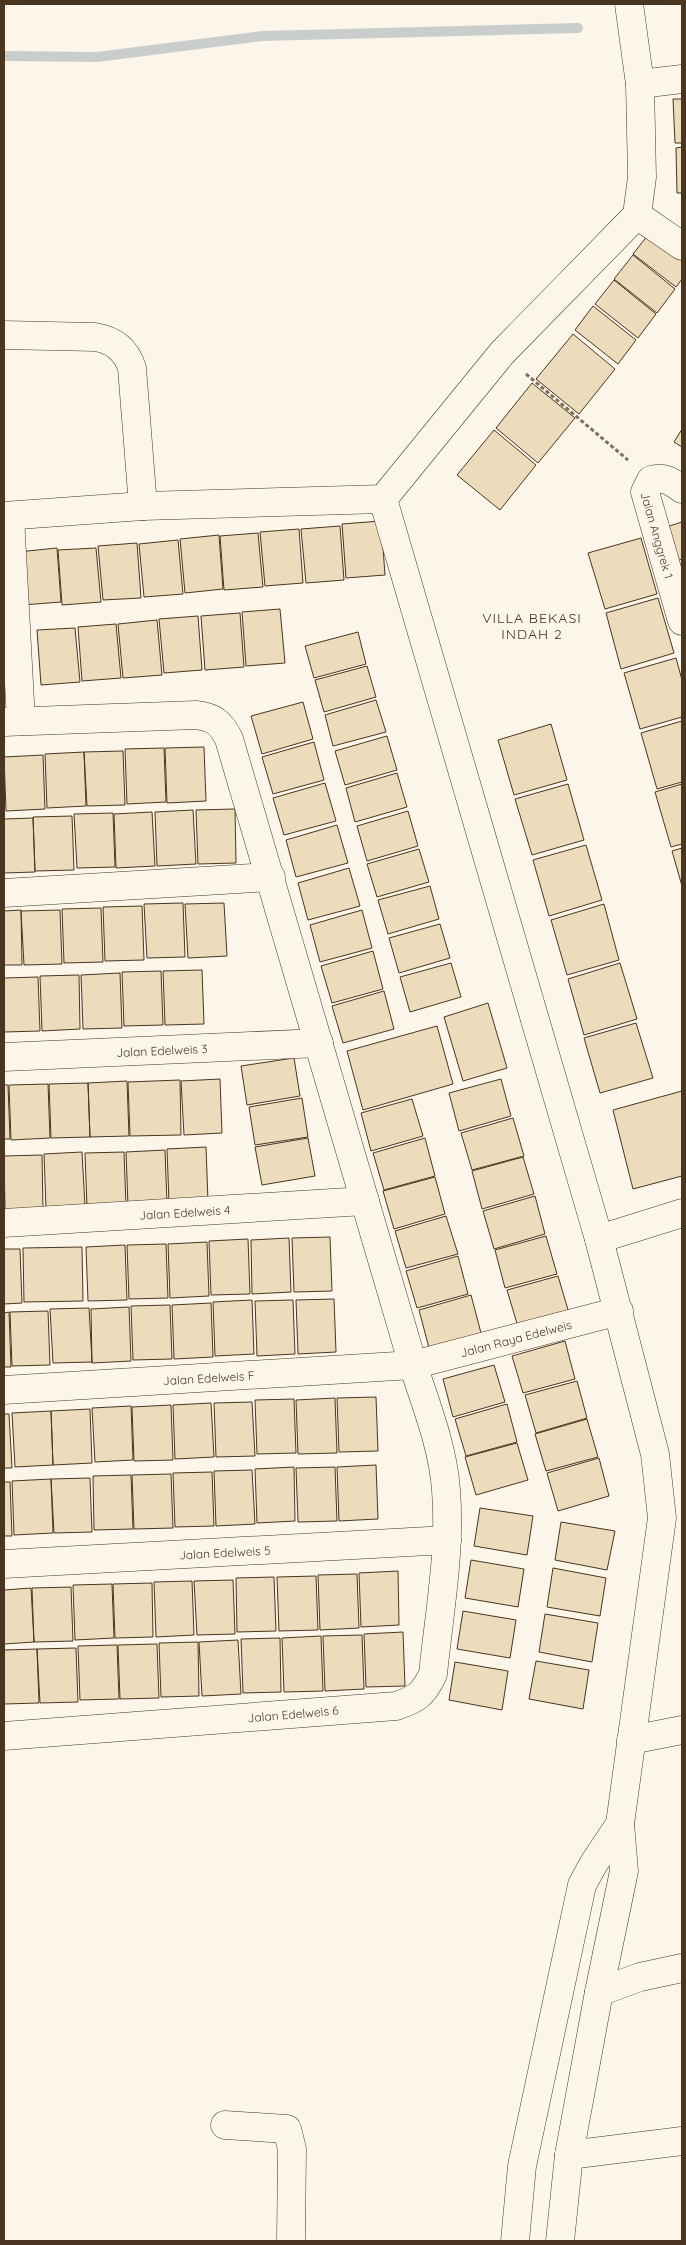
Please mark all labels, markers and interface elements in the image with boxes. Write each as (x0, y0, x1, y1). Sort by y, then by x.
street label: Jalan Anggrek 1 (638, 490, 677, 580)
district label: VILLA BEKASI INDAH 2 (482, 609, 582, 643)
street label: Jalan Edelweis 3 (116, 1040, 208, 1060)
street label: Jalan Edelweis 4 (139, 1202, 231, 1222)
street label: Jalan Raya Edelweis (458, 1316, 573, 1360)
street label: Jalan Edelweis F (162, 1367, 255, 1388)
street label: Jalan Edelweis 5 (178, 1542, 271, 1562)
street label: Jalan Edelweis 6 (247, 1702, 340, 1725)

